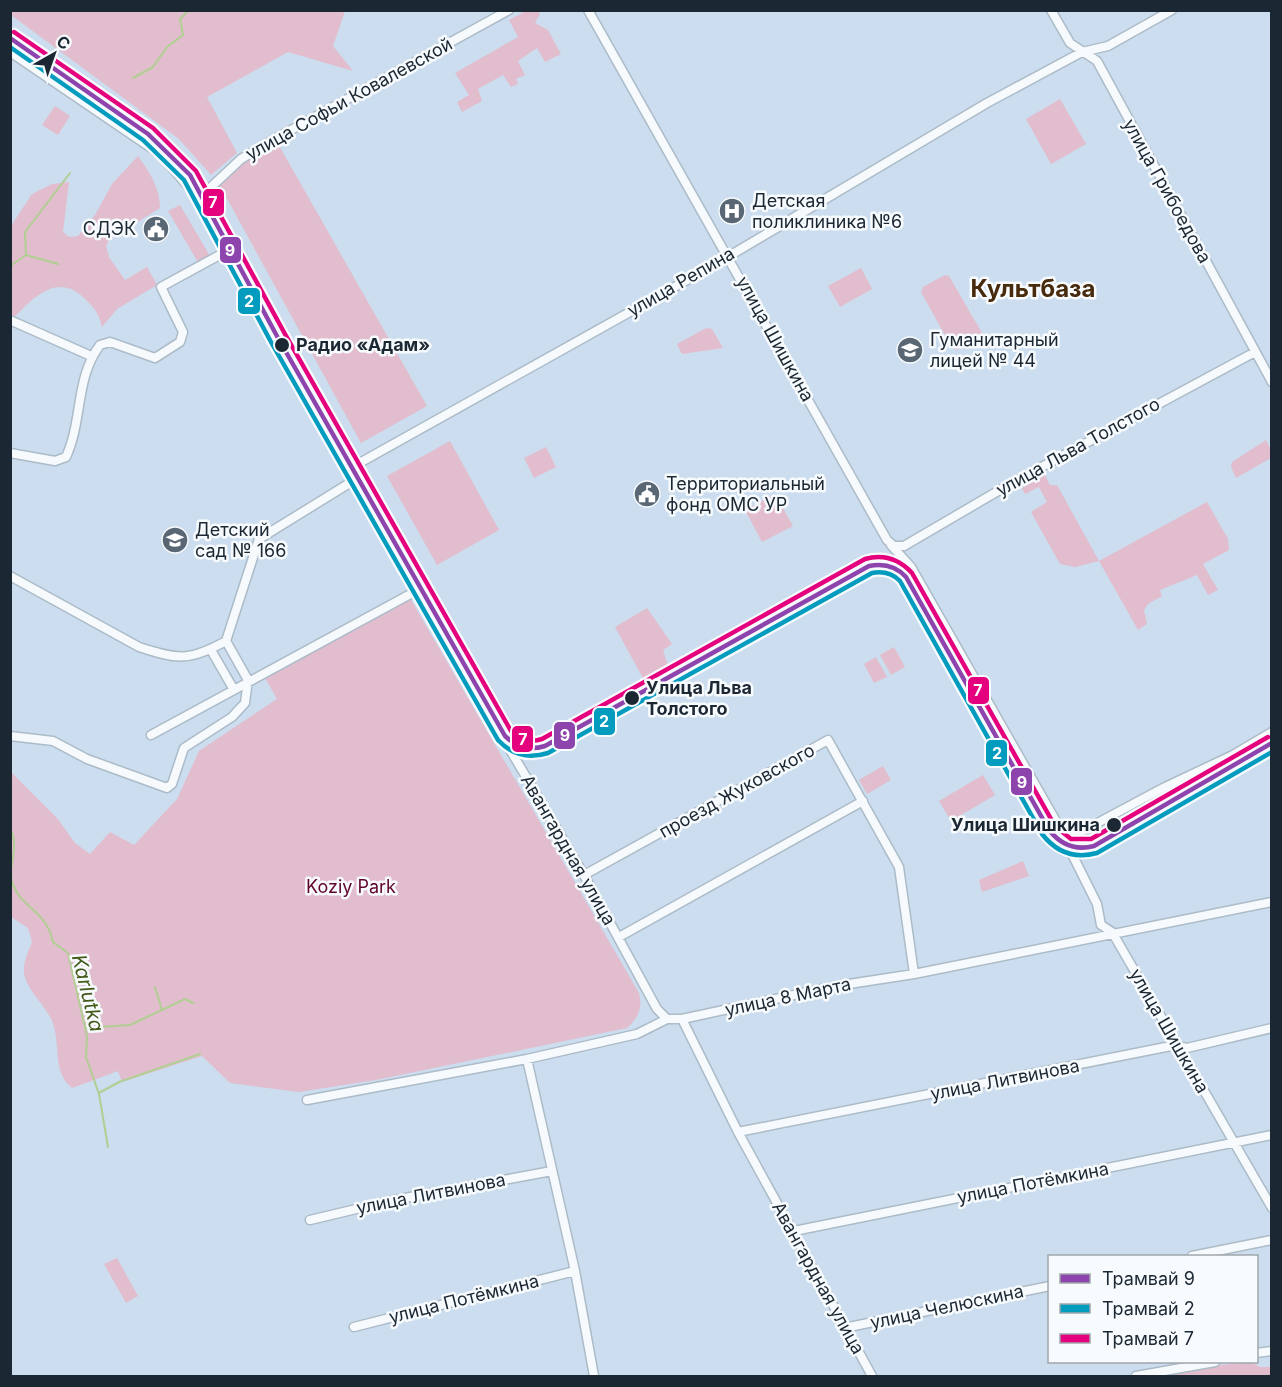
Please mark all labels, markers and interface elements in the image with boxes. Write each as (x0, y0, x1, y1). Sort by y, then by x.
north arrow (24, 24, 84, 84)
text: С (53, 31, 75, 54)
street label: улица Софьи Ковалевской (242, 33, 456, 164)
street label: улица Грибоедова (1119, 115, 1216, 267)
line badge: 7 (202, 188, 225, 217)
place label: Детская поликлиника №6 (752, 190, 902, 232)
text: 7 (208, 192, 218, 212)
hospital icon: Детская поликлиника №6 (717, 196, 747, 226)
public building icon: СДЭК (141, 214, 171, 244)
place label: СДЭК (83, 218, 136, 239)
line badge: 9 (219, 236, 242, 264)
text: 9 (225, 240, 235, 260)
street label: улица Репина (623, 242, 738, 321)
street label: улица Шишкина (732, 272, 819, 405)
district label: Культбаза (971, 274, 1095, 303)
line badge: 2 (237, 287, 261, 315)
text: 2 (244, 291, 254, 311)
place label: Гуманитарный лицей № 44 (930, 329, 1059, 371)
place label: Радио «Адам» (296, 334, 430, 355)
school or university icon: Гуманитарный лицей № 44 (895, 335, 925, 365)
marker: Радио «Адам» (273, 336, 291, 354)
street label: улица Льва Толстого (992, 393, 1163, 500)
place label: Территориальный фонд ОМС УР (666, 473, 825, 515)
public building icon: Территориальный фонд ОМС УР (632, 479, 662, 509)
place label: Детский сад № 166 (195, 519, 286, 561)
school or university icon: Детский сад № 166 (160, 525, 190, 555)
line badge: 7 (967, 676, 990, 705)
place label: Улица Льва Толстого (646, 677, 752, 719)
text: 7 (973, 680, 983, 700)
marker: Улица Льва Толстого (623, 689, 641, 707)
line badge: 2 (593, 707, 616, 736)
text: 2 (599, 711, 609, 731)
line badge: 9 (553, 721, 576, 750)
line badge: 7 (511, 725, 534, 753)
text: 9 (560, 725, 570, 745)
text: 7 (518, 729, 528, 749)
street label: проезд Жуковского (655, 739, 818, 842)
line badge: 2 (985, 739, 1008, 767)
text: 2 (992, 743, 1002, 763)
line badge: 9 (1010, 767, 1033, 796)
street label: Авангардная улица (517, 771, 620, 929)
text: 9 (1017, 772, 1027, 792)
place label: Улица Шишкина (951, 814, 1100, 835)
marker: Улица Шишкина (1105, 816, 1123, 834)
park label: Koziy Park (306, 876, 396, 897)
water label: Karlutka (67, 952, 109, 1034)
street label: улица Шишкина (1125, 965, 1214, 1097)
street label: улица 8 Марта (723, 973, 853, 1020)
street label: улица Литвинова (929, 1055, 1081, 1104)
street label: улица Потёмкина (955, 1158, 1110, 1208)
street label: улица Литвинова (355, 1169, 507, 1218)
street label: Авангардная улица (768, 1198, 869, 1357)
legend (1048, 1255, 1258, 1363)
text: Трамвай 9 (1102, 1268, 1195, 1289)
street label: улица Потёмкина (387, 1270, 541, 1327)
street label: улица Челюскина (868, 1280, 1026, 1333)
text: Трамвай 2 (1102, 1298, 1195, 1319)
text: Трамвай 7 (1102, 1328, 1194, 1349)

